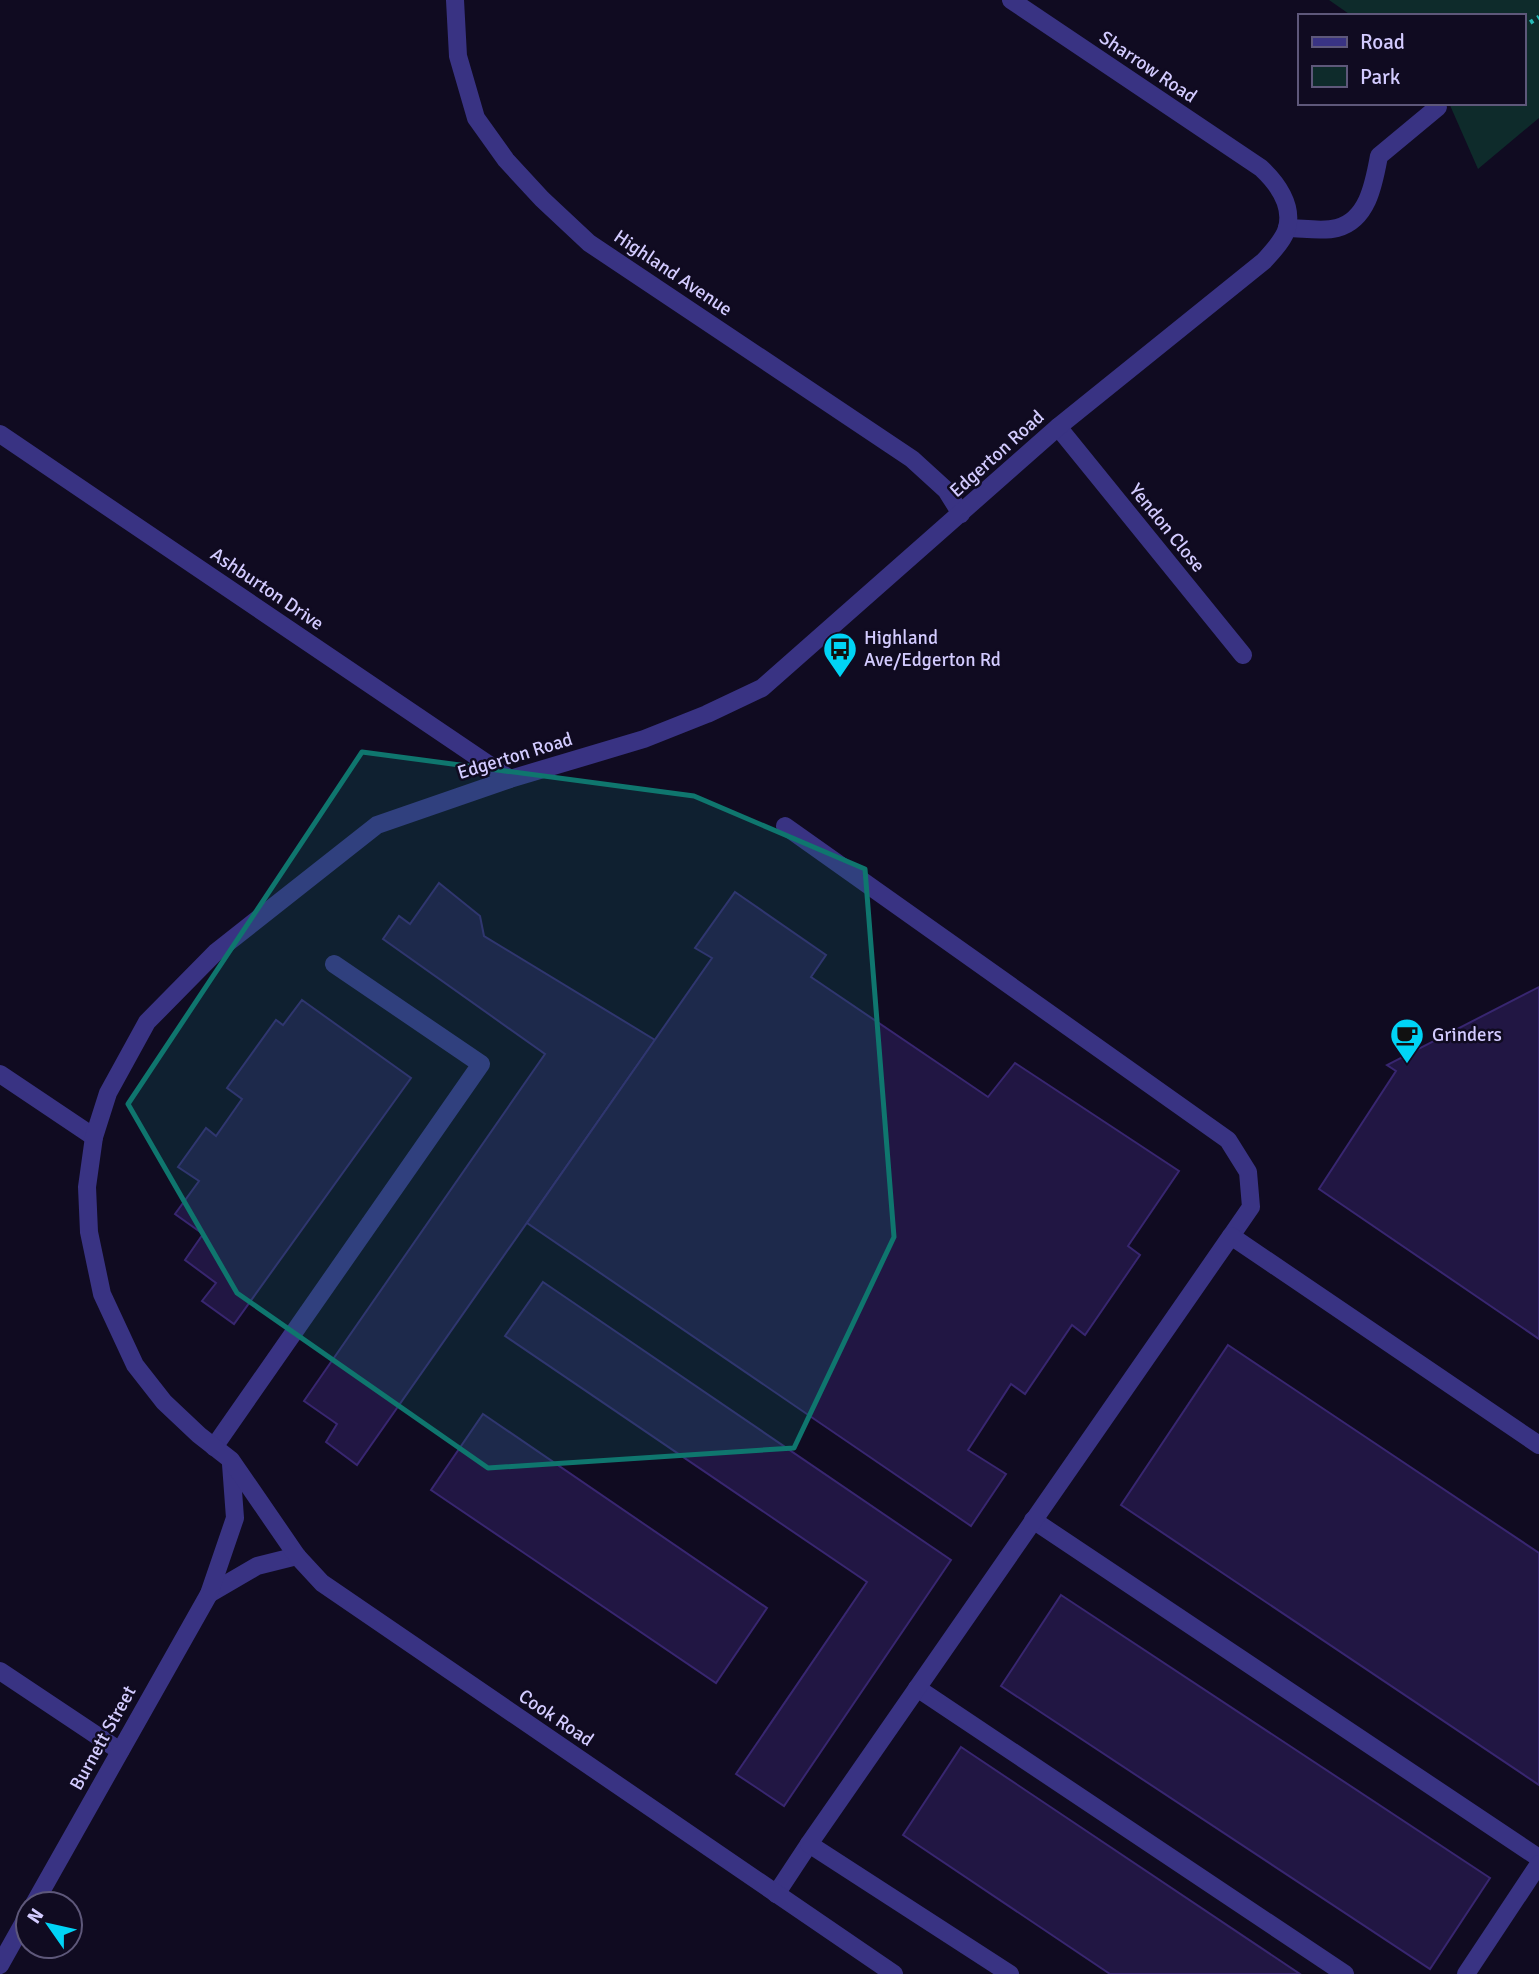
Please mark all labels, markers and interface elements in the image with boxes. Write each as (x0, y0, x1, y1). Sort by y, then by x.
legend (1298, 14, 1525, 105)
street label: Sharrow Road (1095, 26, 1201, 108)
text: Road (1360, 29, 1405, 55)
text: Park (1360, 64, 1401, 90)
street label: Highland Avenue (609, 225, 737, 321)
street label: Edgerton Road (945, 405, 1049, 503)
street label: Yendon Close (1124, 479, 1210, 577)
street label: Ashburton Drive (206, 542, 328, 636)
place label: Highland Ave/Edgerton Rd (864, 626, 1001, 672)
bus stop icon: Highland Ave/Edgerton Rd (821, 630, 859, 679)
street label: Edgerton Road (455, 727, 575, 785)
cafe icon: Grinders (1388, 1016, 1426, 1065)
place label: Grinders (1432, 1023, 1502, 1047)
street label: Burnett Street (64, 1681, 142, 1794)
street label: Cook Road (514, 1684, 598, 1752)
north arrow (14, 1890, 84, 1960)
text: N (22, 1904, 49, 1928)

